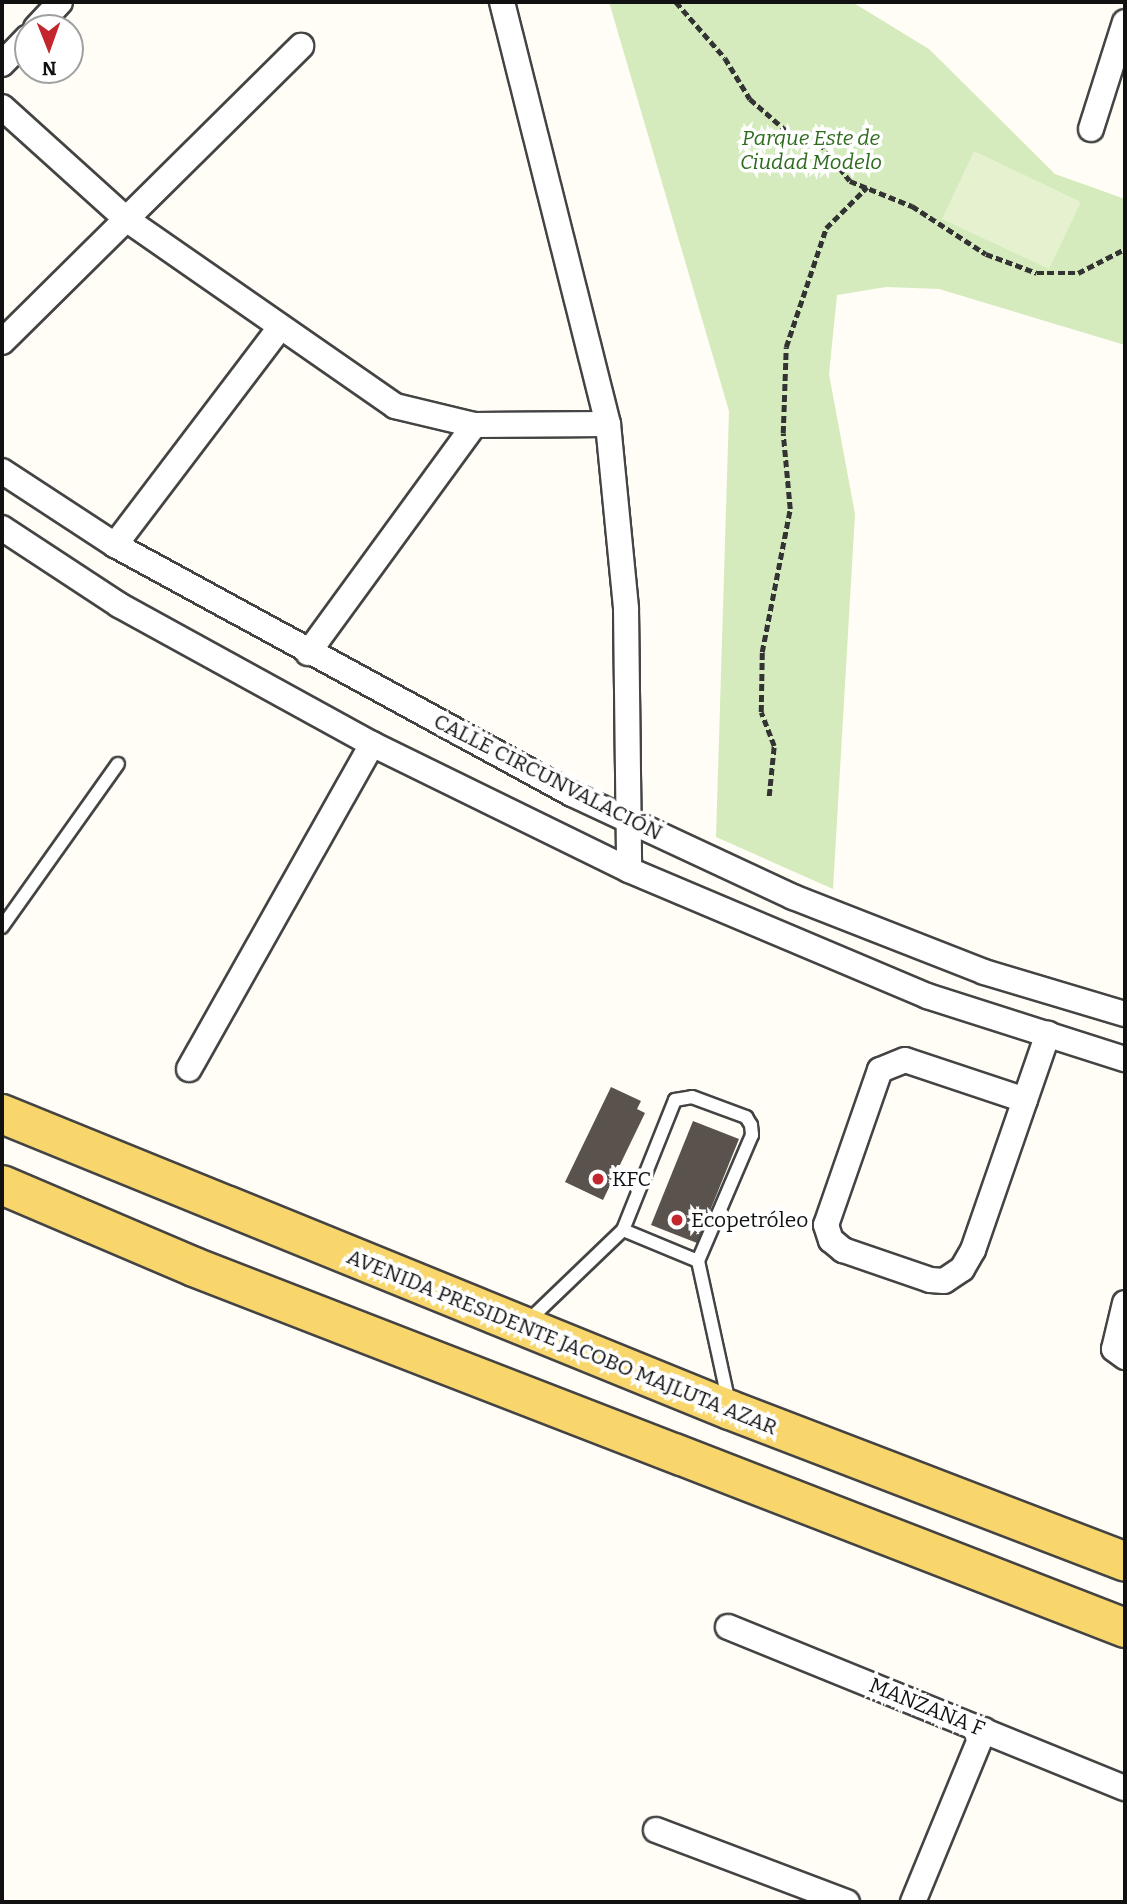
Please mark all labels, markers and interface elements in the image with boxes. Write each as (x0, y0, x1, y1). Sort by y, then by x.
north arrow (14, 14, 84, 84)
text: N (42, 57, 57, 80)
park label: Parque Este de Ciudad Modelo (740, 125, 882, 175)
street label: CALLE CIRCUNVALACIÓN (430, 708, 666, 846)
place label: KFC (612, 1166, 651, 1192)
marker: KFC (590, 1171, 606, 1187)
place label: Ecopetróleo (691, 1207, 808, 1233)
marker: Ecopetróleo (669, 1212, 685, 1228)
street label: AVENIDA PRESIDENTE JACOBO MAJLUTA AZAR (343, 1244, 781, 1440)
street label: MANZANA F (866, 1672, 988, 1742)

